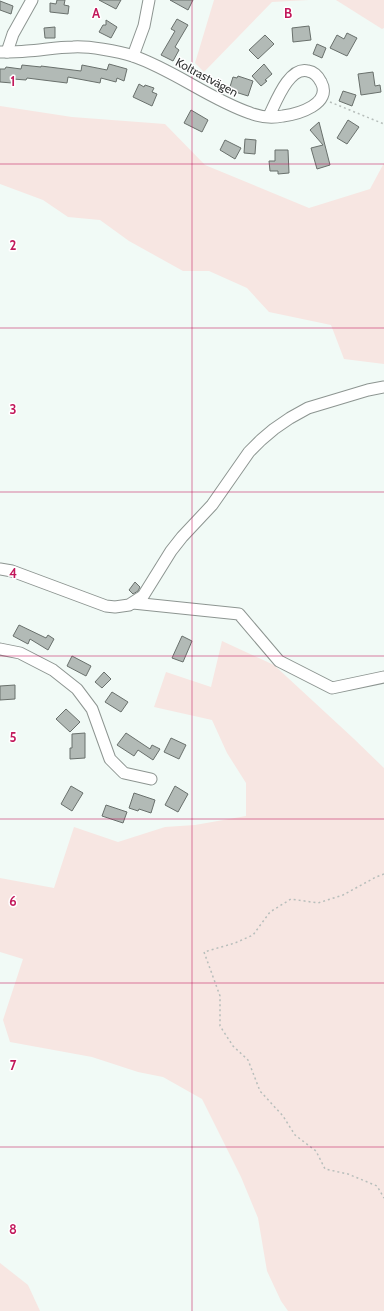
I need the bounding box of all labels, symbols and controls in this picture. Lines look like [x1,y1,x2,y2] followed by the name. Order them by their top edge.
[92,5,101,21] text: A
[284,5,292,21] text: B
[173,54,241,100] street label: Koltrastvägen
[11,73,15,89] text: 1
[10,237,17,253] text: 2
[9,401,17,417] text: 3
[9,565,17,581] text: 4
[10,729,17,745] text: 5
[9,893,17,909] text: 6
[10,1057,17,1073] text: 7
[9,1221,17,1237] text: 8

